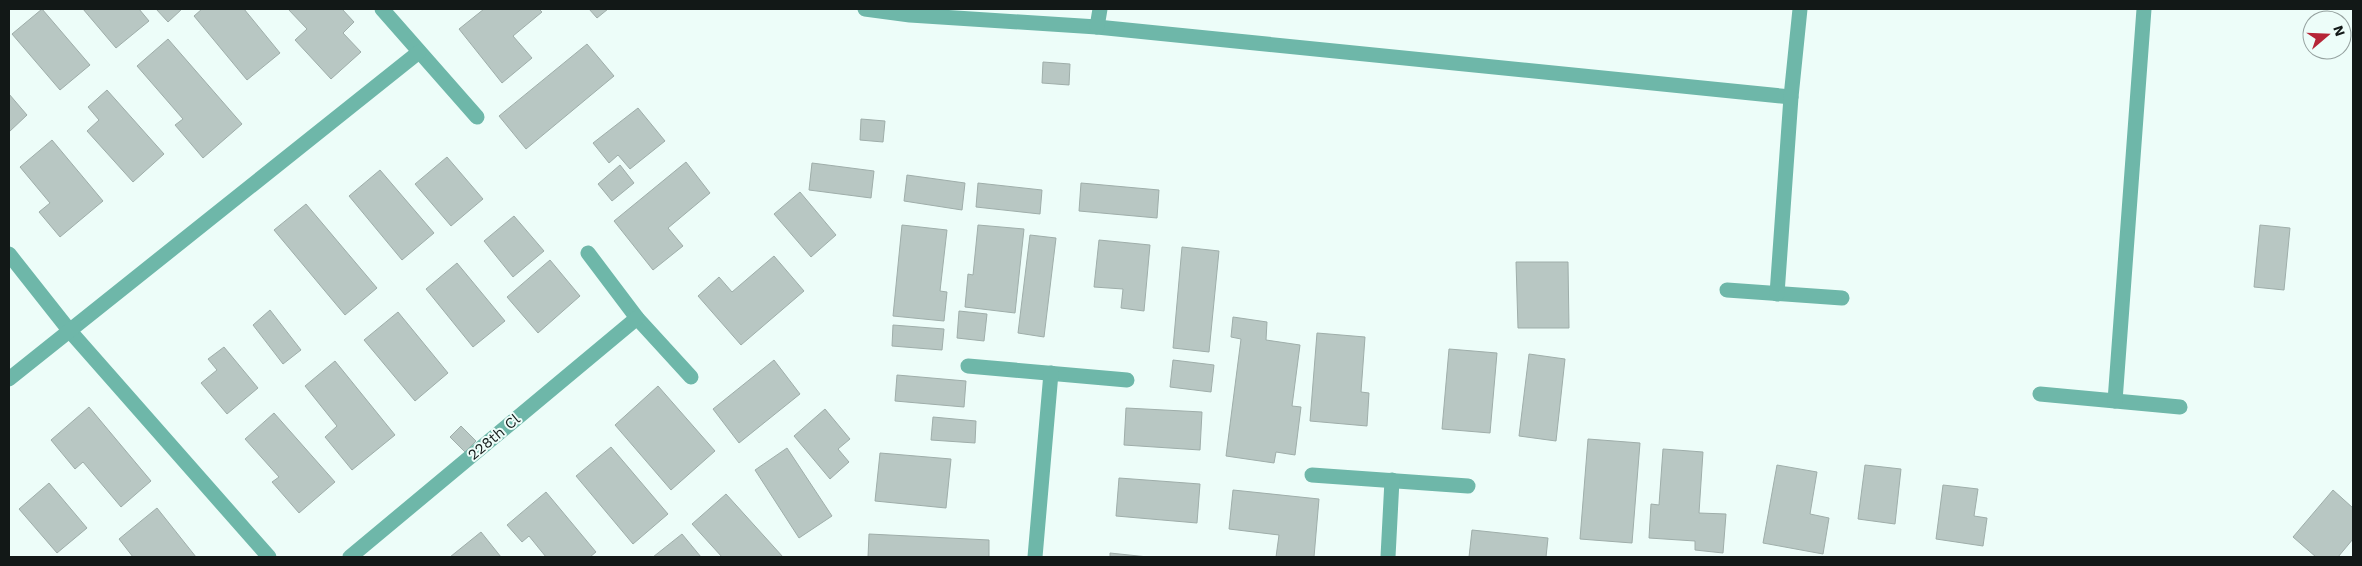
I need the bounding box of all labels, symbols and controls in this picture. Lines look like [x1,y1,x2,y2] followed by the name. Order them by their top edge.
[2302,10,2352,60] north arrow
[2330,23,2349,38] text: N
[464,410,524,464] street label: 228th Cl

